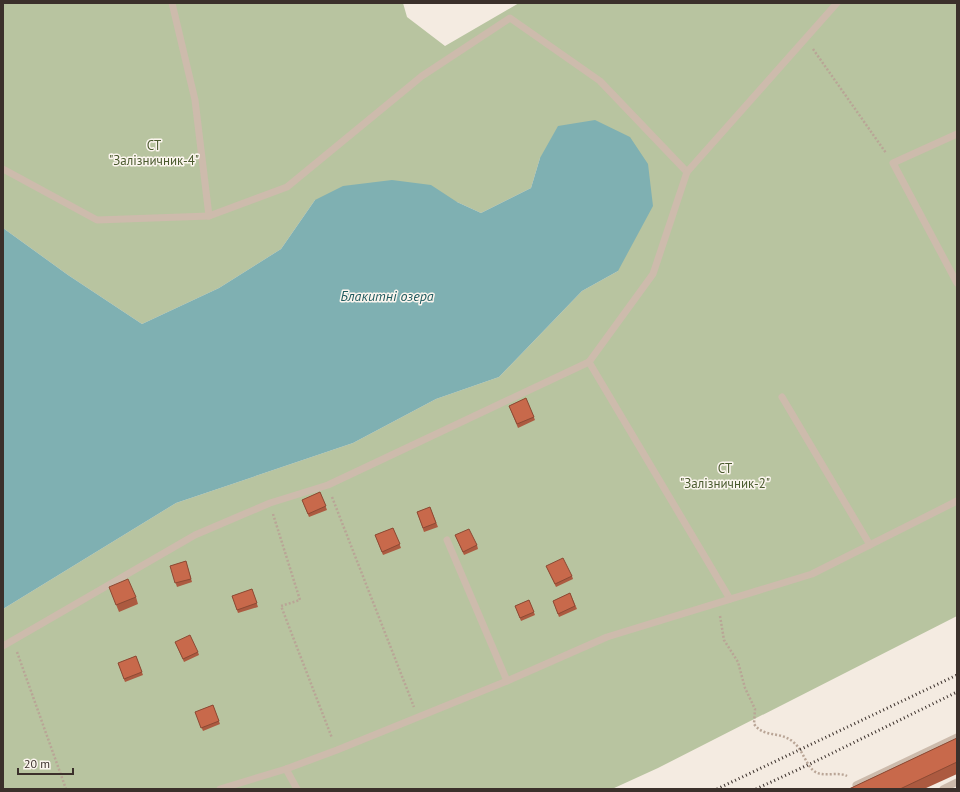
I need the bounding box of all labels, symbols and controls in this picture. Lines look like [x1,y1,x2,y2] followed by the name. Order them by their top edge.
[109,137,199,169] park label: СТ "Залізничник-4"
[340,287,434,305] water label: Блакитні озера
[680,460,770,492] park label: СТ "Залізничник-2"
[18,750,73,776] scale bar
[24,756,50,771] text: 20 m

